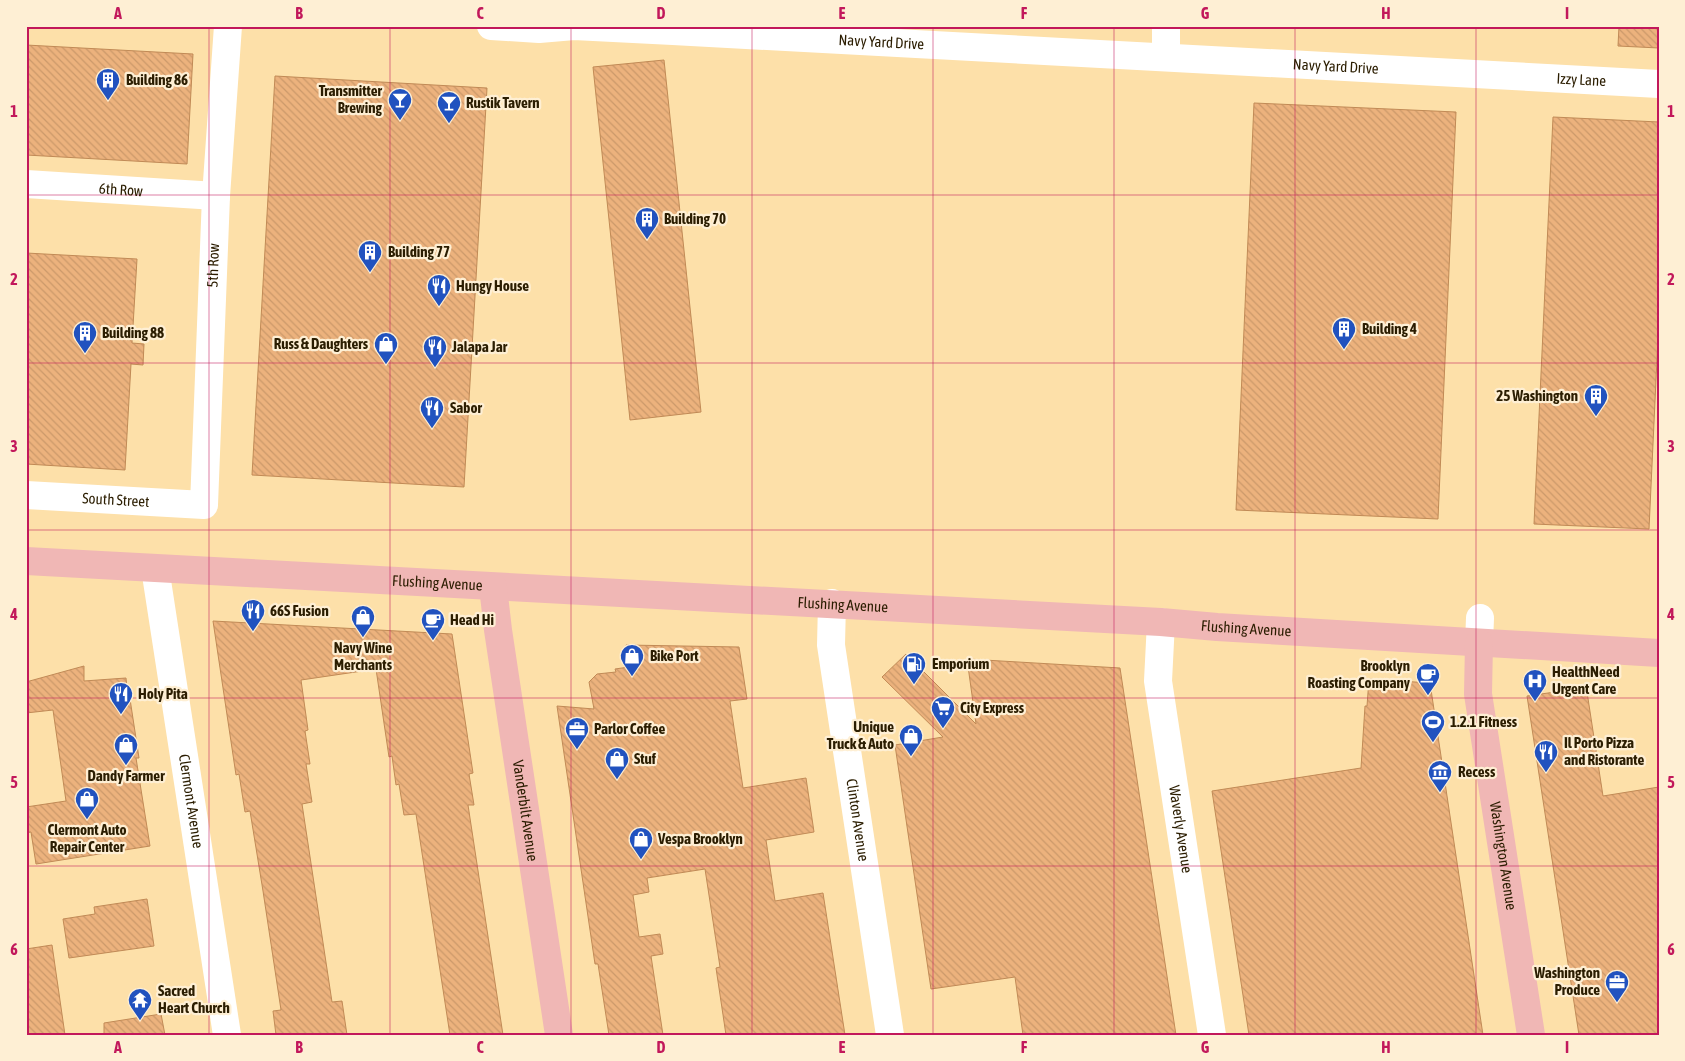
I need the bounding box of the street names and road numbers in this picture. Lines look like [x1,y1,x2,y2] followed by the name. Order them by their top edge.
[838,31,925,53] street label: Navy Yard Drive
[1292,55,1379,77] street label: Navy Yard Drive
[1556,70,1607,89] street label: Izzy Lane
[98,180,143,199] street label: 6th Row
[203,243,222,288] street label: 5th Row
[82,489,150,510] street label: South Street
[392,572,483,594] street label: Flushing Avenue
[797,593,889,615] street label: Flushing Avenue
[1200,617,1292,639] street label: Flushing Avenue
[176,753,207,850] street label: Clermont Avenue
[510,759,542,863] street label: Vanderbilt Avenue
[843,777,873,863] street label: Clinton Avenue
[1166,784,1196,874] street label: Waverly Avenue
[1487,801,1521,911] street label: Washington Avenue

